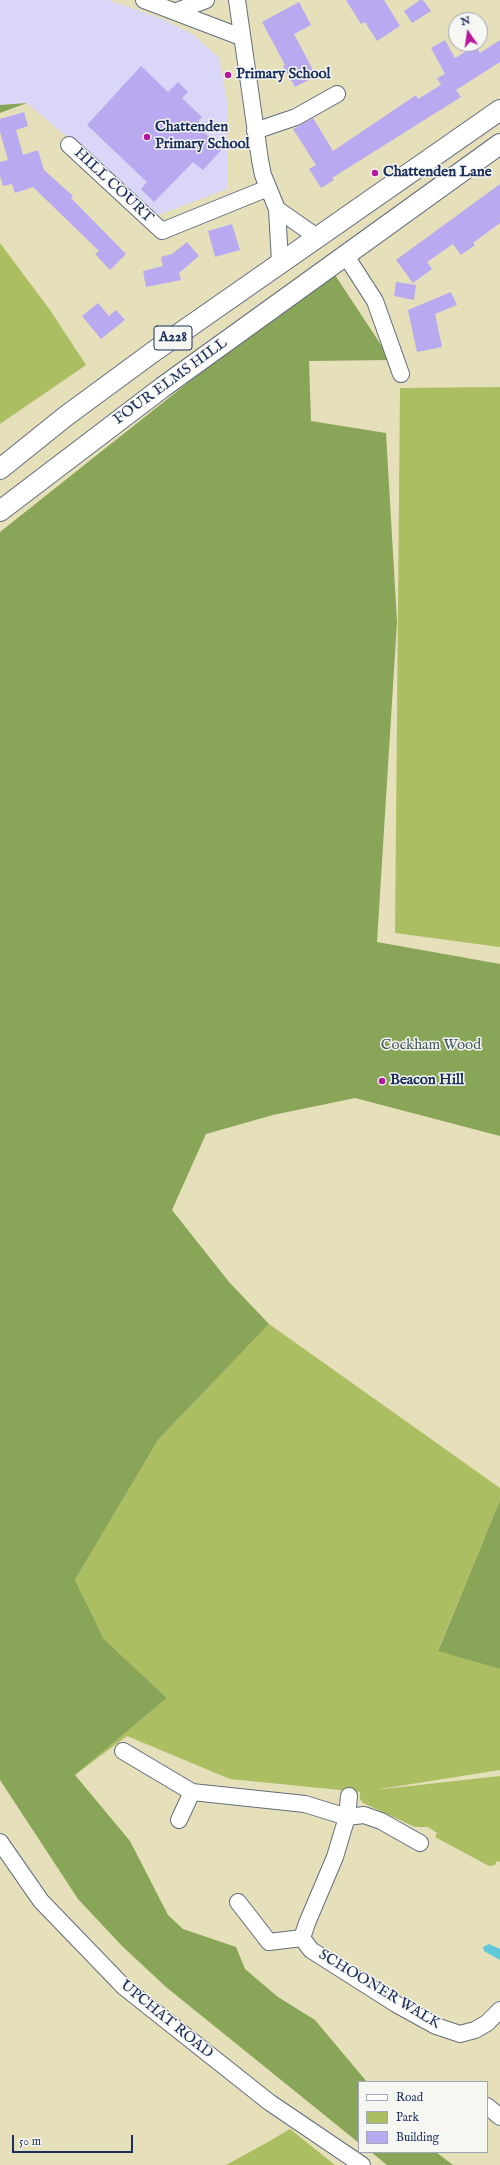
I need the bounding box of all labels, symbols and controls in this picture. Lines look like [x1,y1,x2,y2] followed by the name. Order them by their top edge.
[448,12,488,52] north arrow
[459,13,472,29] text: N
[236,66,331,84] place label: Primary School
[223,70,233,80] marker: Primary School
[155,119,250,154] place label: Chattenden Primary School
[142,132,152,142] marker: Chattenden Primary School
[70,145,156,227] street label: HILL COURT
[383,164,492,182] place label: Chattenden Lane
[370,168,380,178] marker: Chattenden Lane
[154,326,192,350] road number: A228
[111,335,231,429] street label: FOUR ELMS HILL
[381,1037,481,1055] park label: Cockham Wood
[390,1072,464,1090] place label: Beacon Hill
[377,1076,387,1086] marker: Beacon Hill
[315,1947,443,2033] street label: SCHOONER WALK
[116,1977,216,2063] street label: UPCHAT ROAD
[358,2081,488,2153] legend
[396,2090,423,2105] text: Road
[396,2110,419,2125] text: Park
[14,2127,135,2153] scale bar
[396,2130,439,2145] text: Building
[19,2134,41,2149] text: 50 m

